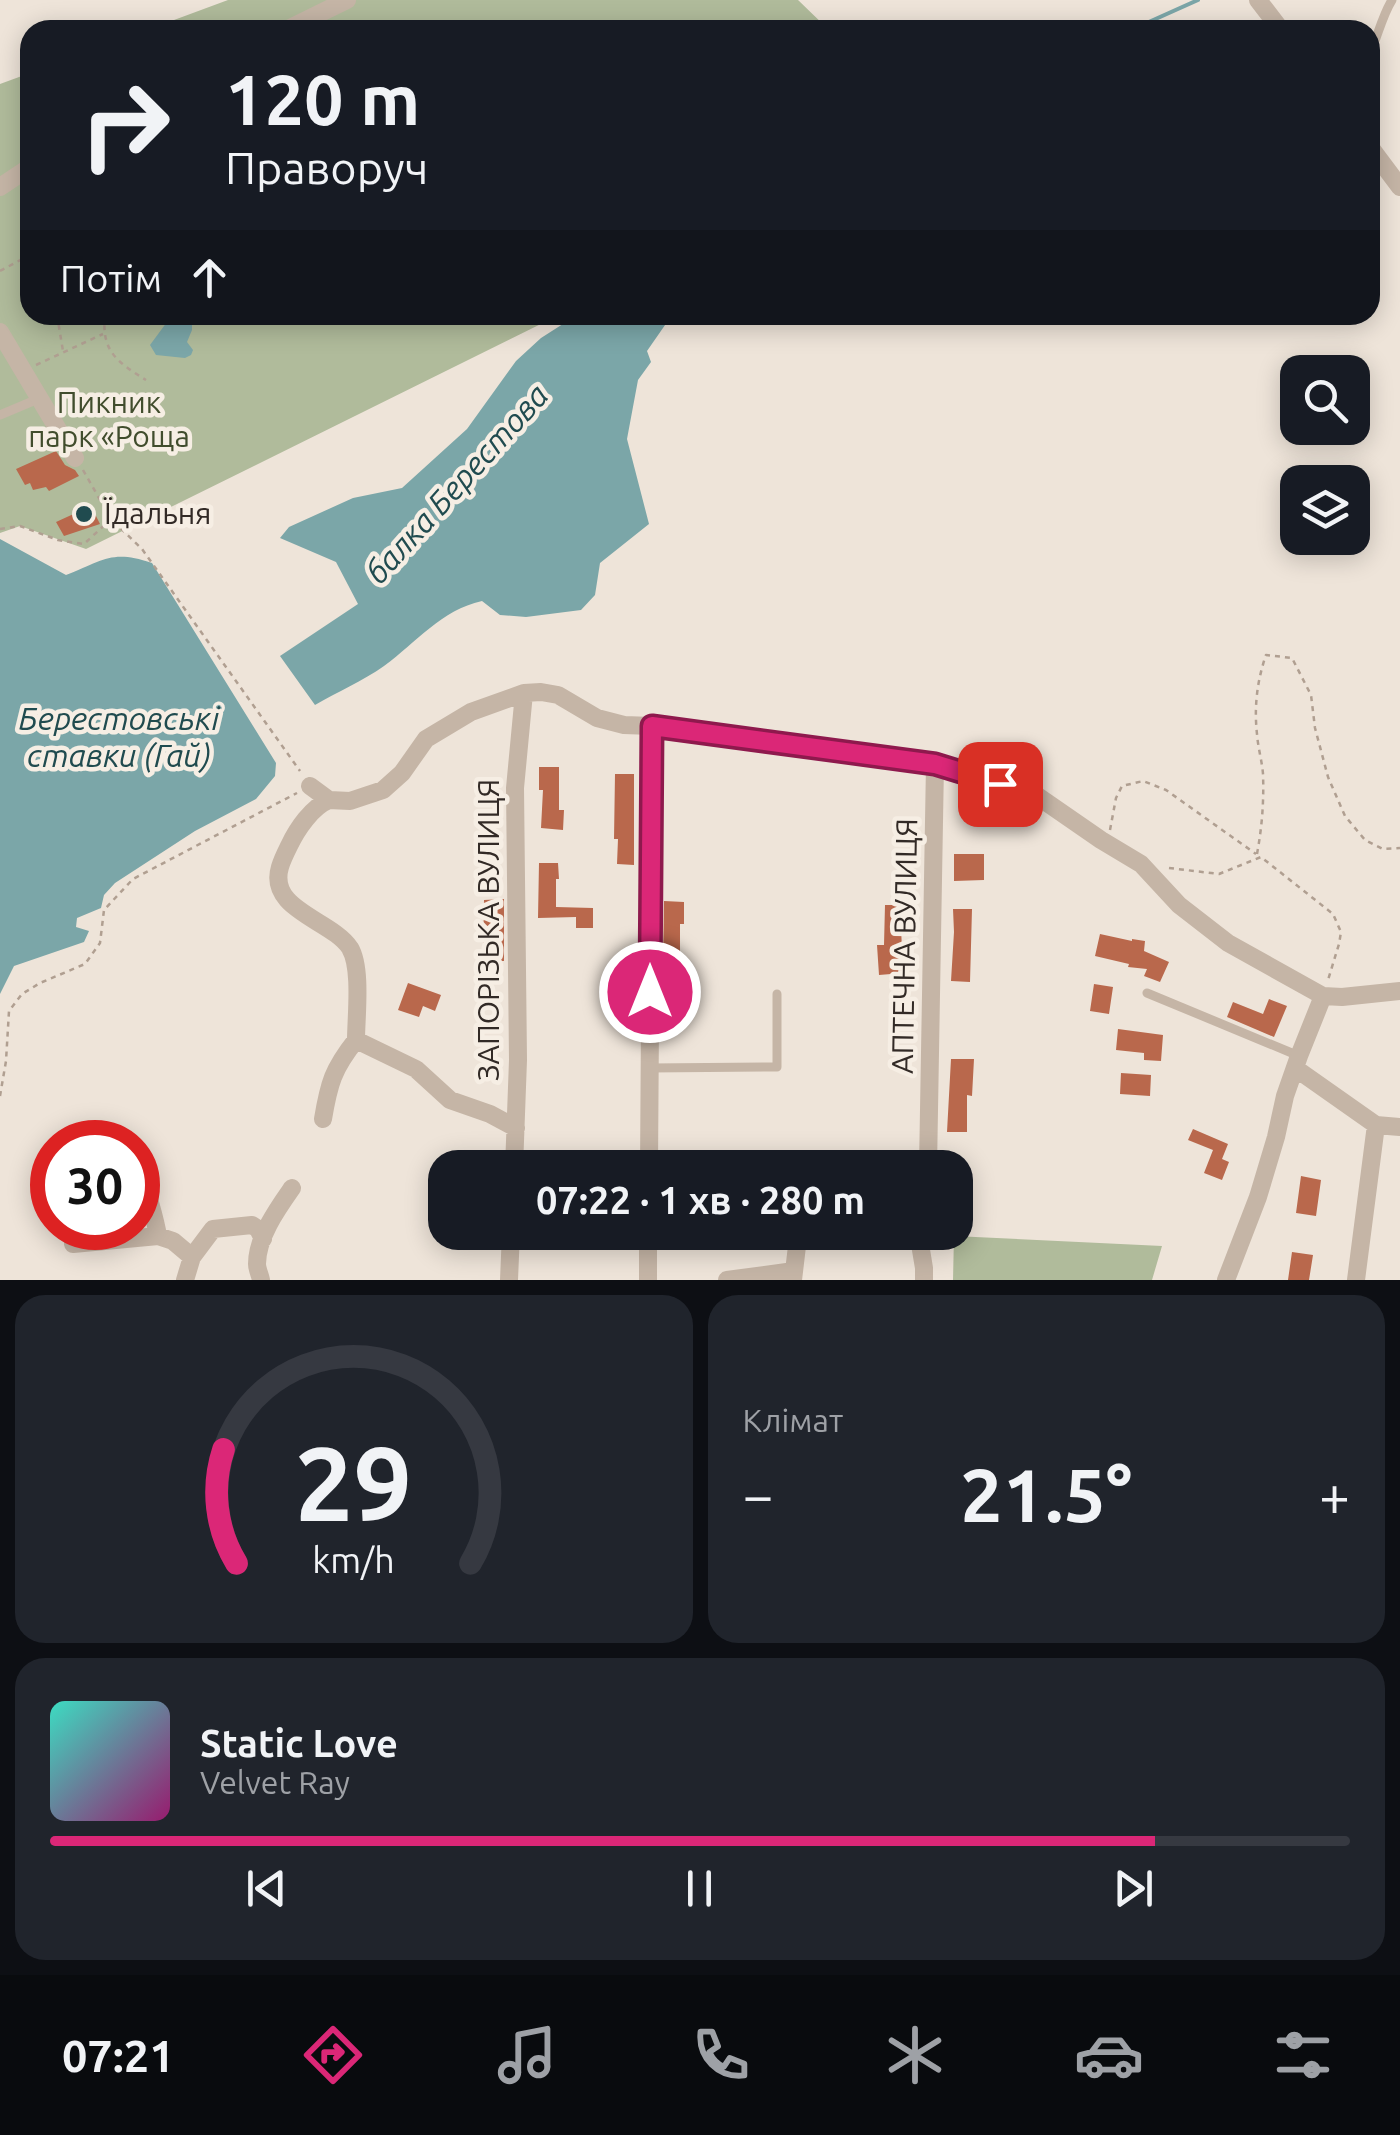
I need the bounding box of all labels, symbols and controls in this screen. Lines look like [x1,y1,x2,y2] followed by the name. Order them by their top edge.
[60,60,190,190] icon: right
[225,60,420,138] text: 120 m
[225,142,428,193] text: Праворуч
[182,250,237,305] icon: ahead
[60,257,162,299] text: Потім
[1280,355,1370,555] map controls
[1280,355,1370,445] button: search
[358,377,555,590] water label: балка Берестова
[28,385,190,453] park label: Пикник парк «Роща
[1280,465,1370,555] button: layers
[103,496,211,530] place label: Їдальня
[73,503,95,525] marker: Їдальня
[19,700,220,773] water label: Берестовські ставки (Гай)
[958,742,1043,827] pin
[973,757,1028,812] icon: arrive
[471,779,505,1081] street label: ЗАПОРІЗЬКА ВУЛИЦЯ
[885,818,923,1074] street label: АПТЕЧНА ВУЛИЦЯ
[598,940,702,1044] position arrow
[30,1120,160,1250] speed limit sign: 30
[536,1179,865,1221] text: 07:22 · 1 хв · 280 m
[743,1402,843,1438] text: Клімат
[295,1424,412,1541] text: 29
[960,1452,1132,1536] text: 21.5°
[743,1464,774,1525] text: −
[1319,1464,1350,1525] text: +
[312,1540,395,1580] text: km/h
[200,1722,398,1764] text: Static Love
[200,1764,350,1800] text: Velvet Ray
[239,1861,294,1916] icon: previous
[672,1861,727,1916] icon: pause
[1106,1861,1161,1916] icon: next
[298,2020,368,2090] icon: directions
[492,2020,562,2090] icon: music
[686,2020,756,2090] icon: phone
[880,2020,950,2090] icon: climate
[1074,2020,1144,2090] icon: car
[1268,2020,1338,2090] icon: filters
[62,2030,175,2081] text: 07:21

